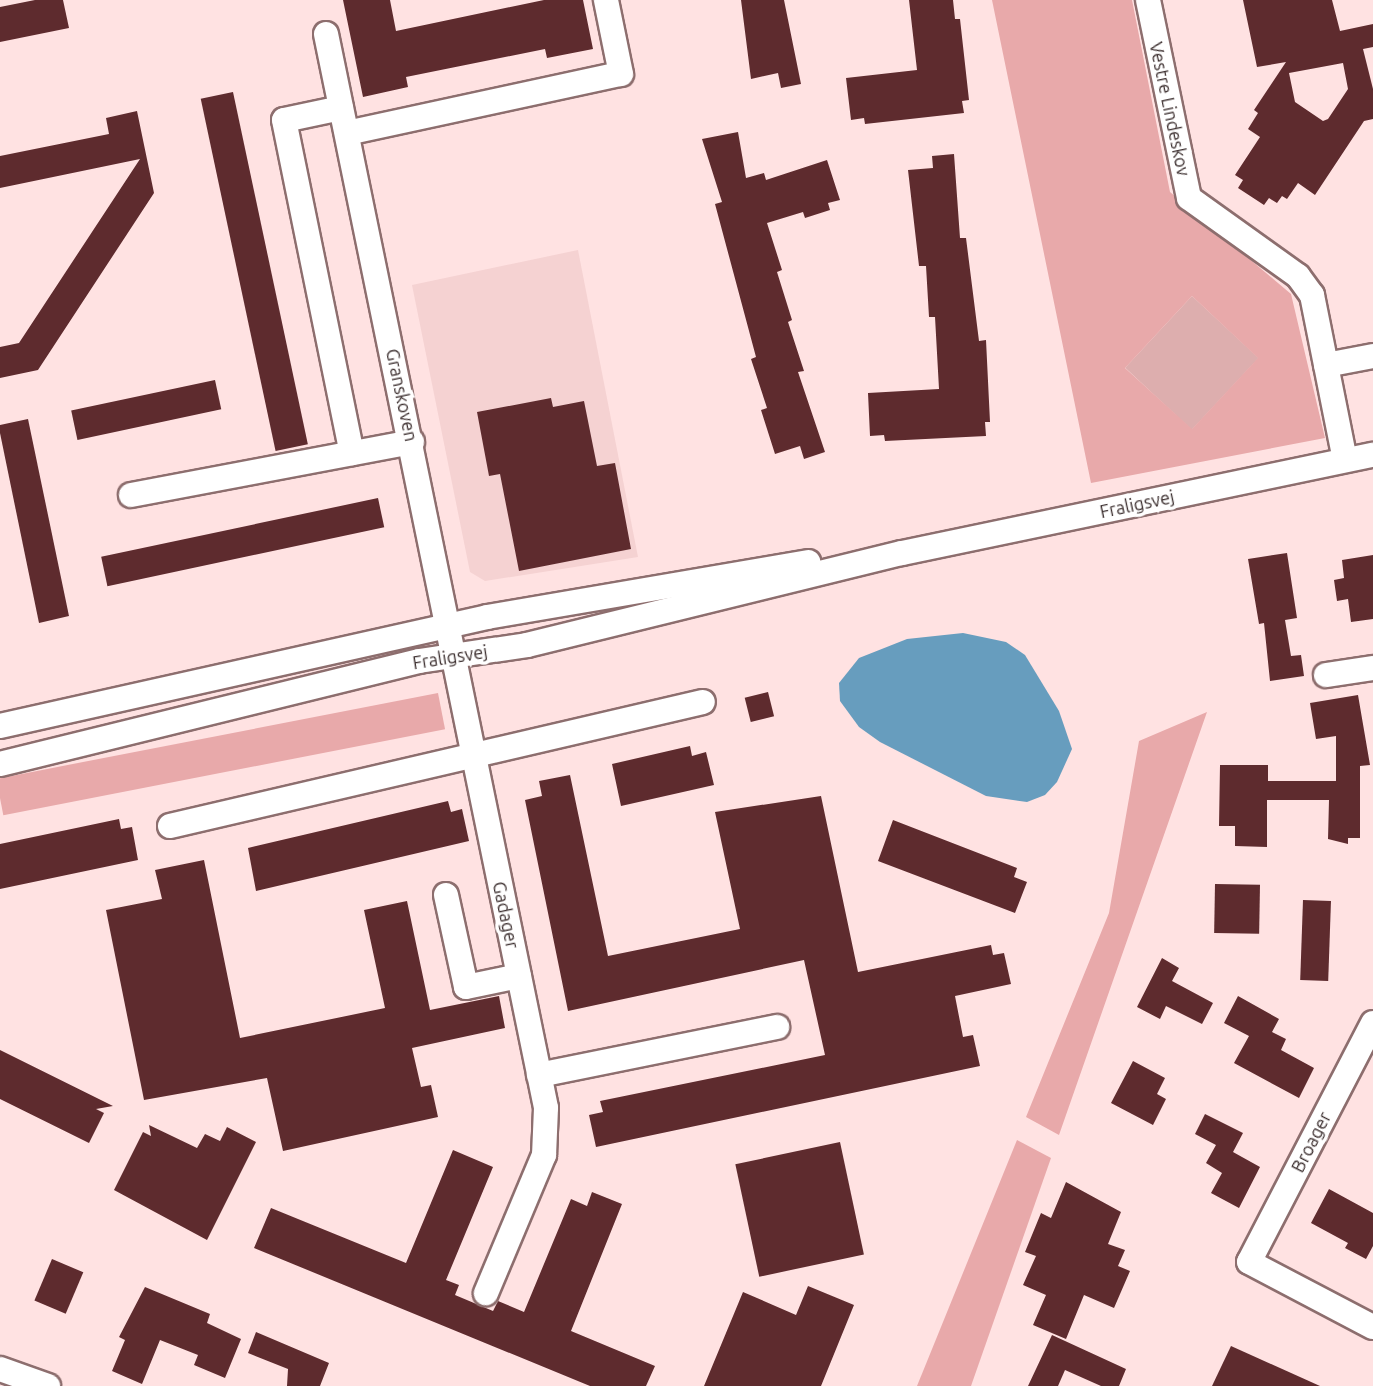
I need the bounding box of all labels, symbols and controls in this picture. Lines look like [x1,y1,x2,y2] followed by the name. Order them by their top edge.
[1145,40,1195,178] street label: Vestre Lindeskov
[382,347,422,443] street label: Granskoven
[1098,486,1176,522] street label: Fraligsvej
[411,640,489,674] street label: Fraligsvej
[488,879,524,951] street label: Gadager
[1287,1108,1335,1176] street label: Broager

